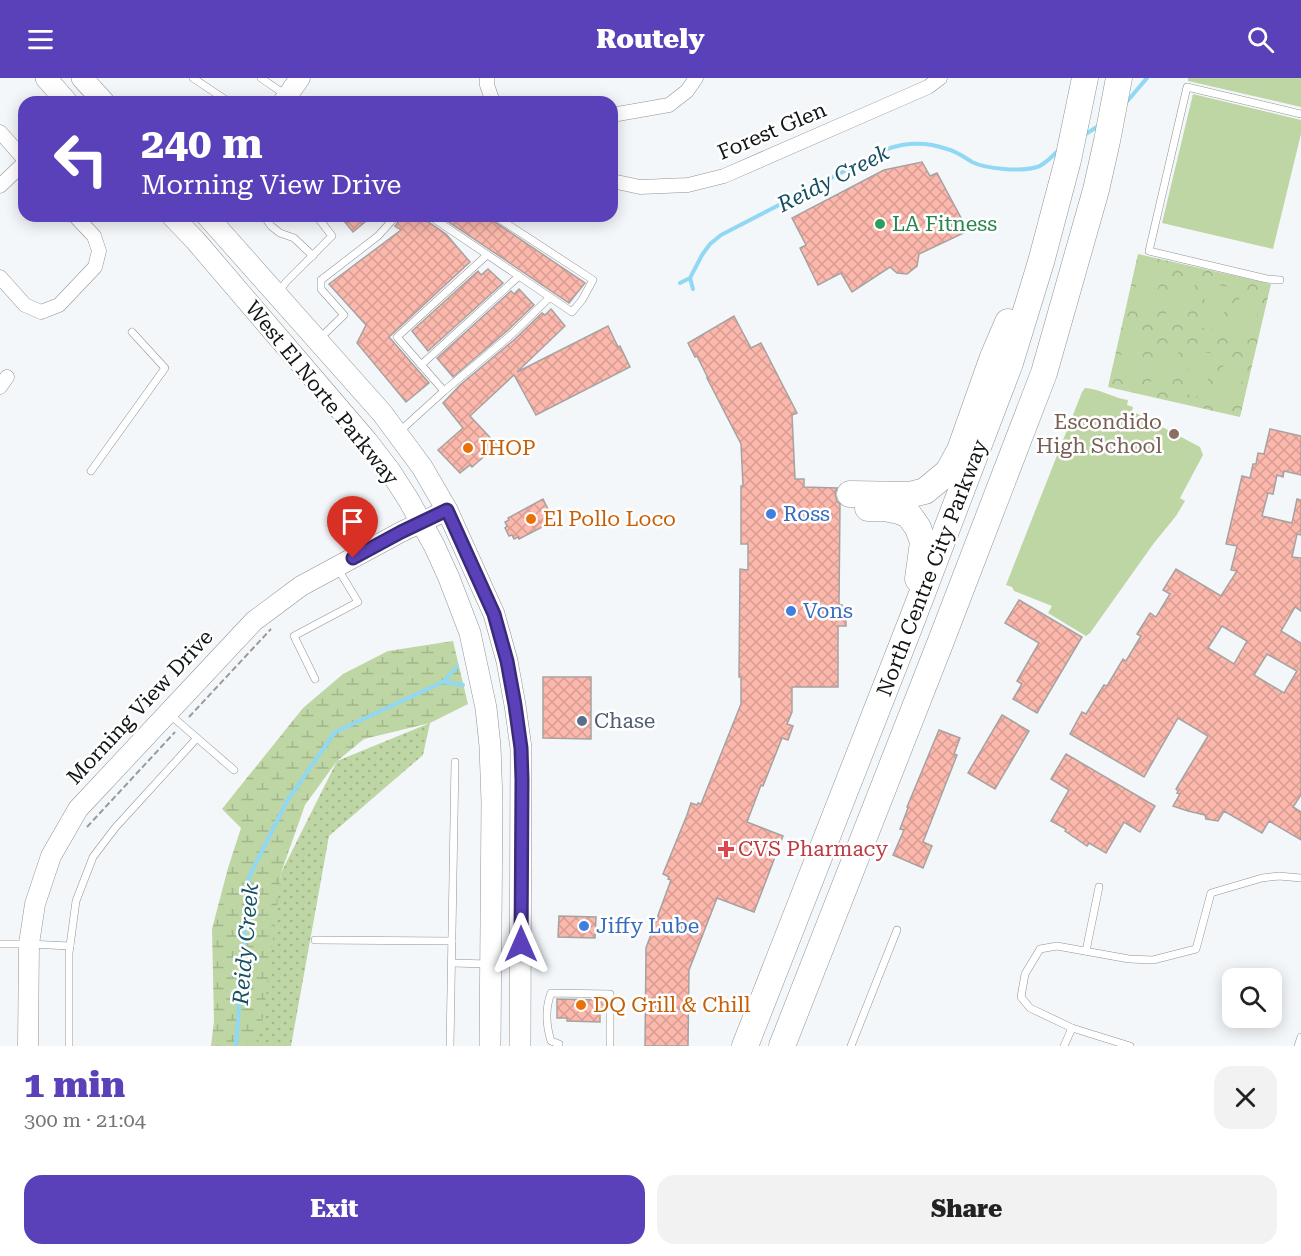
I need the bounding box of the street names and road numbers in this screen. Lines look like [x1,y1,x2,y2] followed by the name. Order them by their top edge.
[714,97,830,165] street label: Forest Glen
[240,296,404,490] street label: West El Norte Parkway
[872,436,992,700] street label: North Centre City Parkway
[62,625,218,789] street label: Morning View Drive

